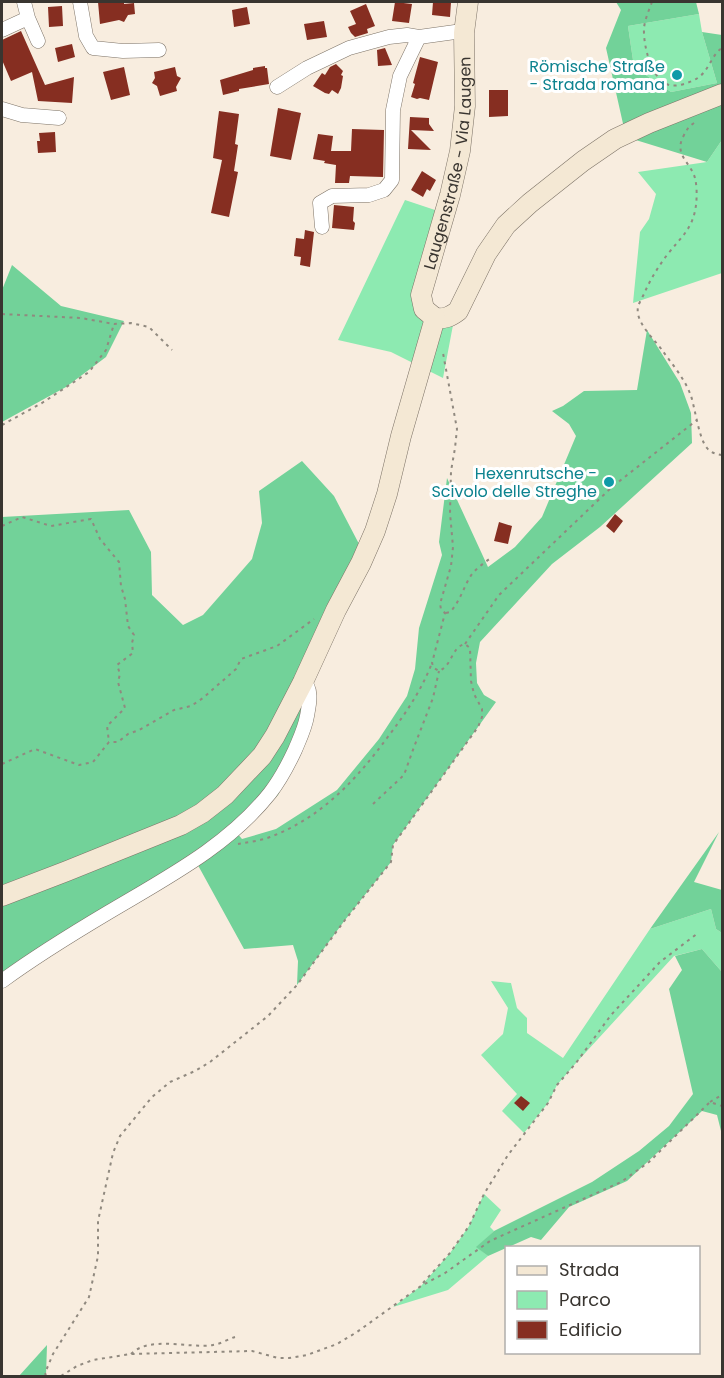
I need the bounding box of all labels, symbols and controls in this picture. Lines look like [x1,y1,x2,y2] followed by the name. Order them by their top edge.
[529,55,665,96] place label: Römische Straße - Strada romana
[418,56,477,272] street label: Laugenstraße - Via Laugen
[670,68,684,82] marker: Römische Straße - Strada romana
[431,462,597,503] place label: Hexenrutsche - Scivolo delle Streghe
[602,475,616,489] marker: Hexenrutsche - Scivolo delle Streghe
[505,1246,700,1354] legend
[559,1257,619,1282] text: Strada
[559,1287,611,1312] text: Parco
[559,1317,622,1342] text: Edificio

